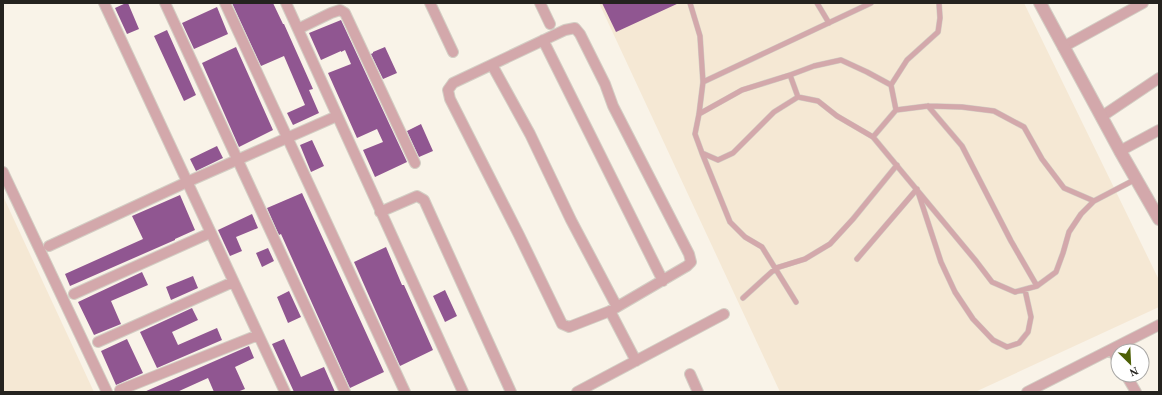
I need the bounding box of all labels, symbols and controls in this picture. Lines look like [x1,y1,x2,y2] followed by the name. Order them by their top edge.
[1110,343,1150,383] north arrow
[1128,365,1140,379] text: N

